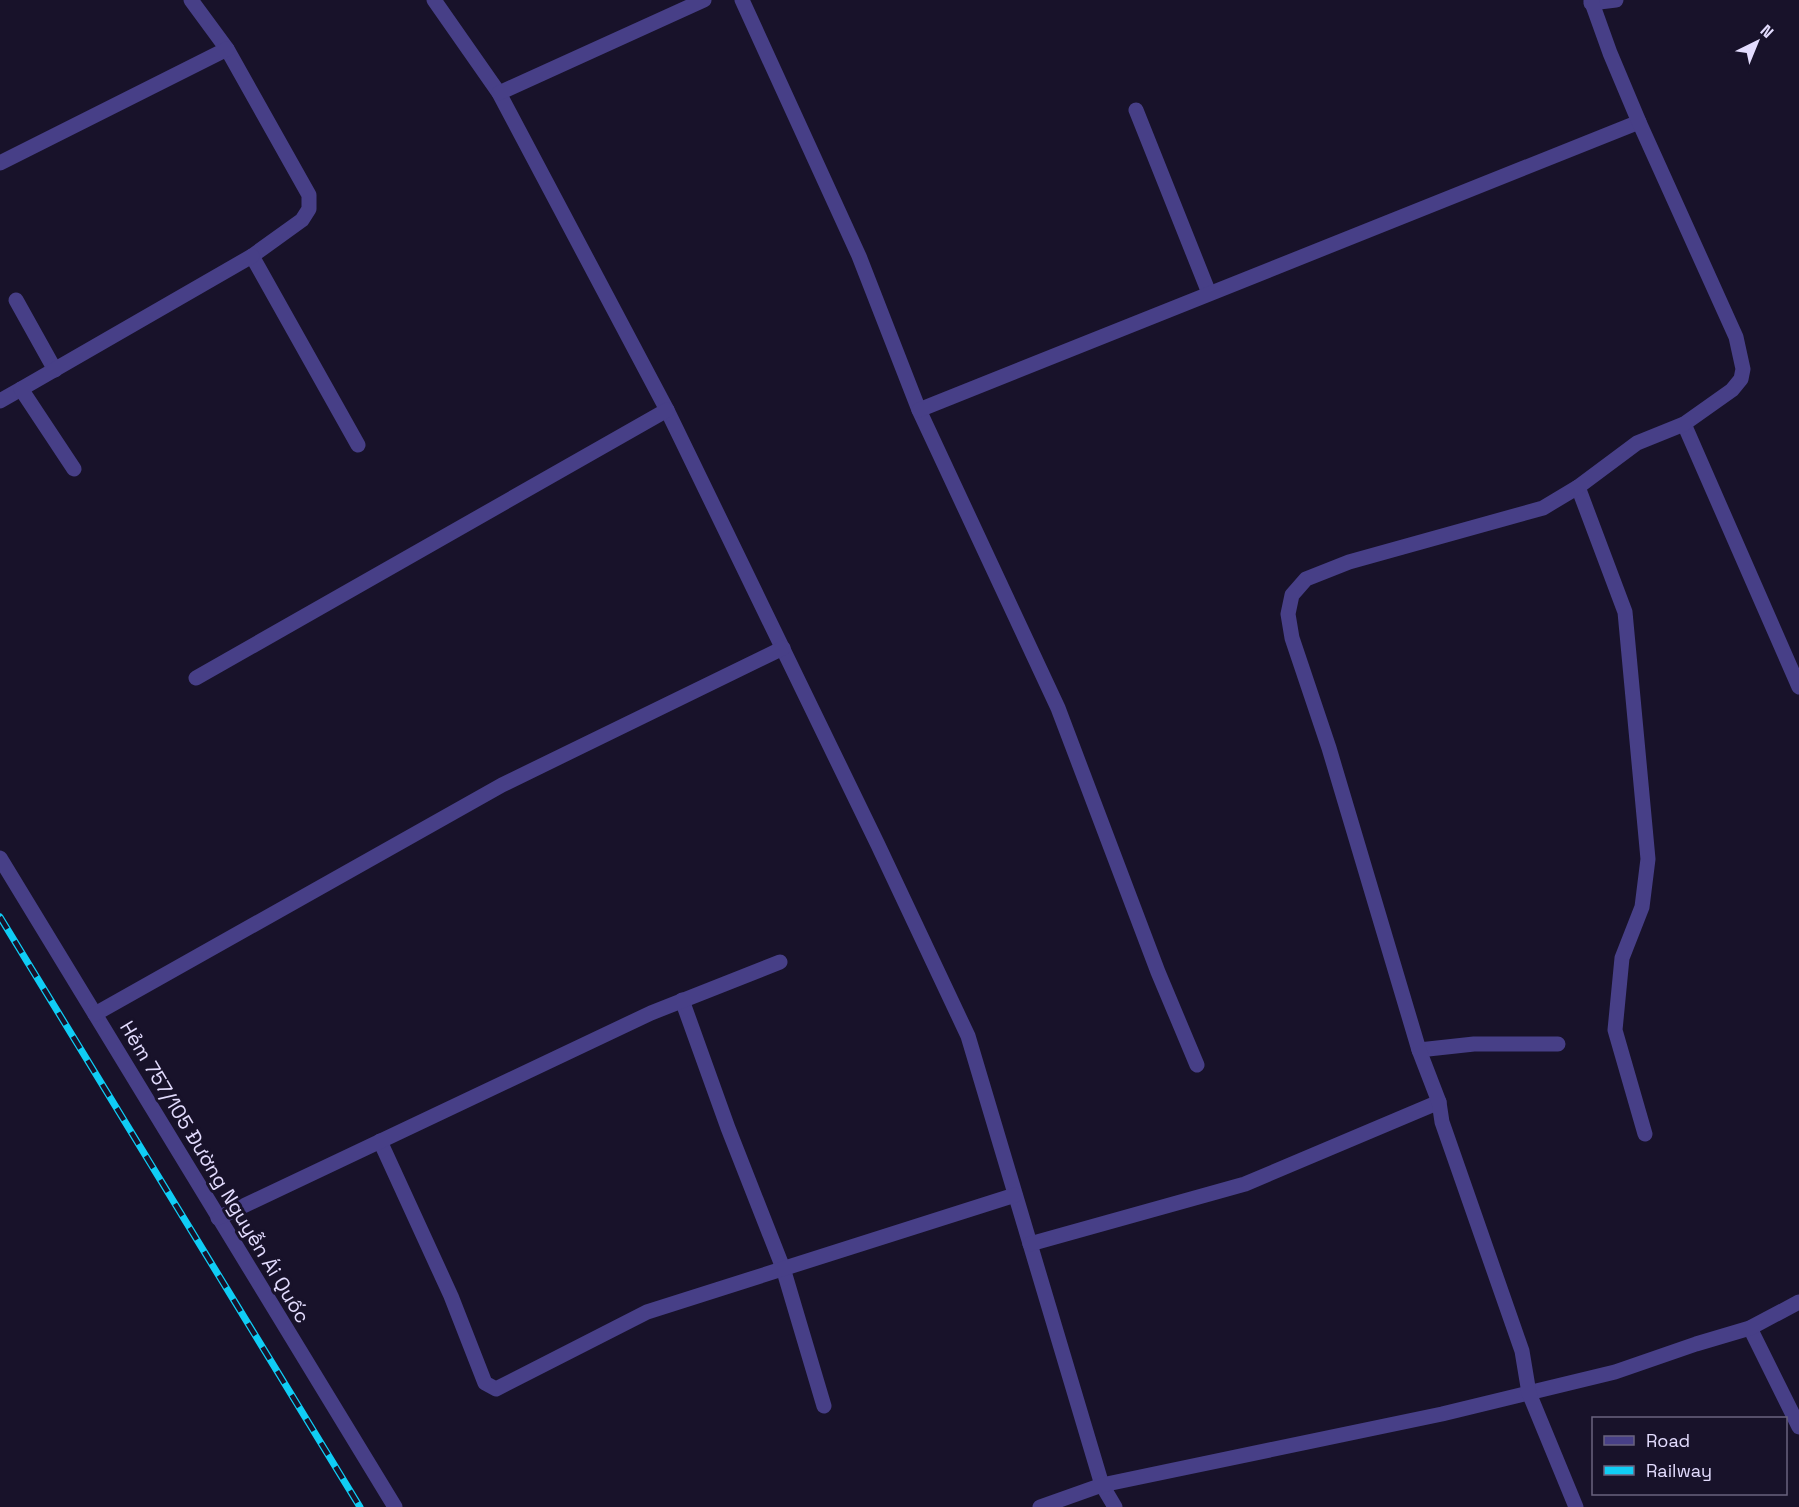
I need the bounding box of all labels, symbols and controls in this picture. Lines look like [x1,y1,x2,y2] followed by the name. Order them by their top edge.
[1727,12,1787,72] north arrow
[1756,20,1778,43] text: N
[114,1016,316,1328] street label: Hẻm 757/105 Đường Nguyễn Ái Quốc
[1592,1417,1787,1495] legend
[1646,1429,1690,1452] text: Road
[1646,1459,1712,1482] text: Railway

